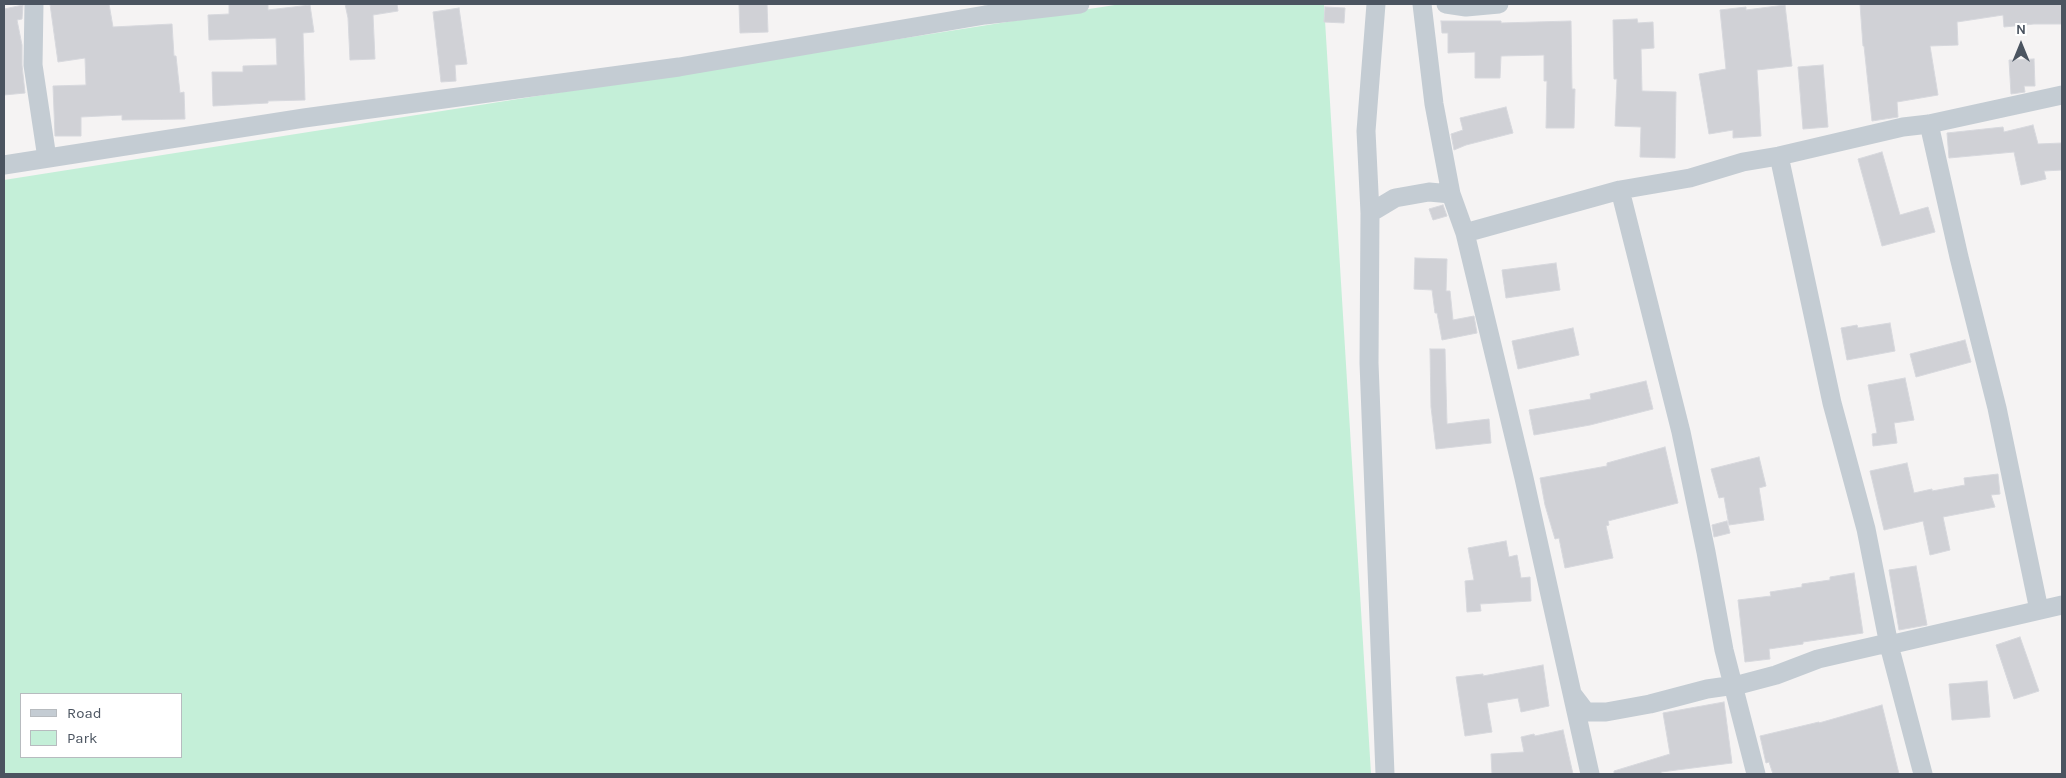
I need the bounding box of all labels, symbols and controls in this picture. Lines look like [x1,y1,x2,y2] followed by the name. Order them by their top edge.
[1996,20,2046,70] north arrow
[2016,21,2026,38] text: N
[20,693,182,758] legend
[67,704,102,722] text: Road
[67,729,97,747] text: Park

